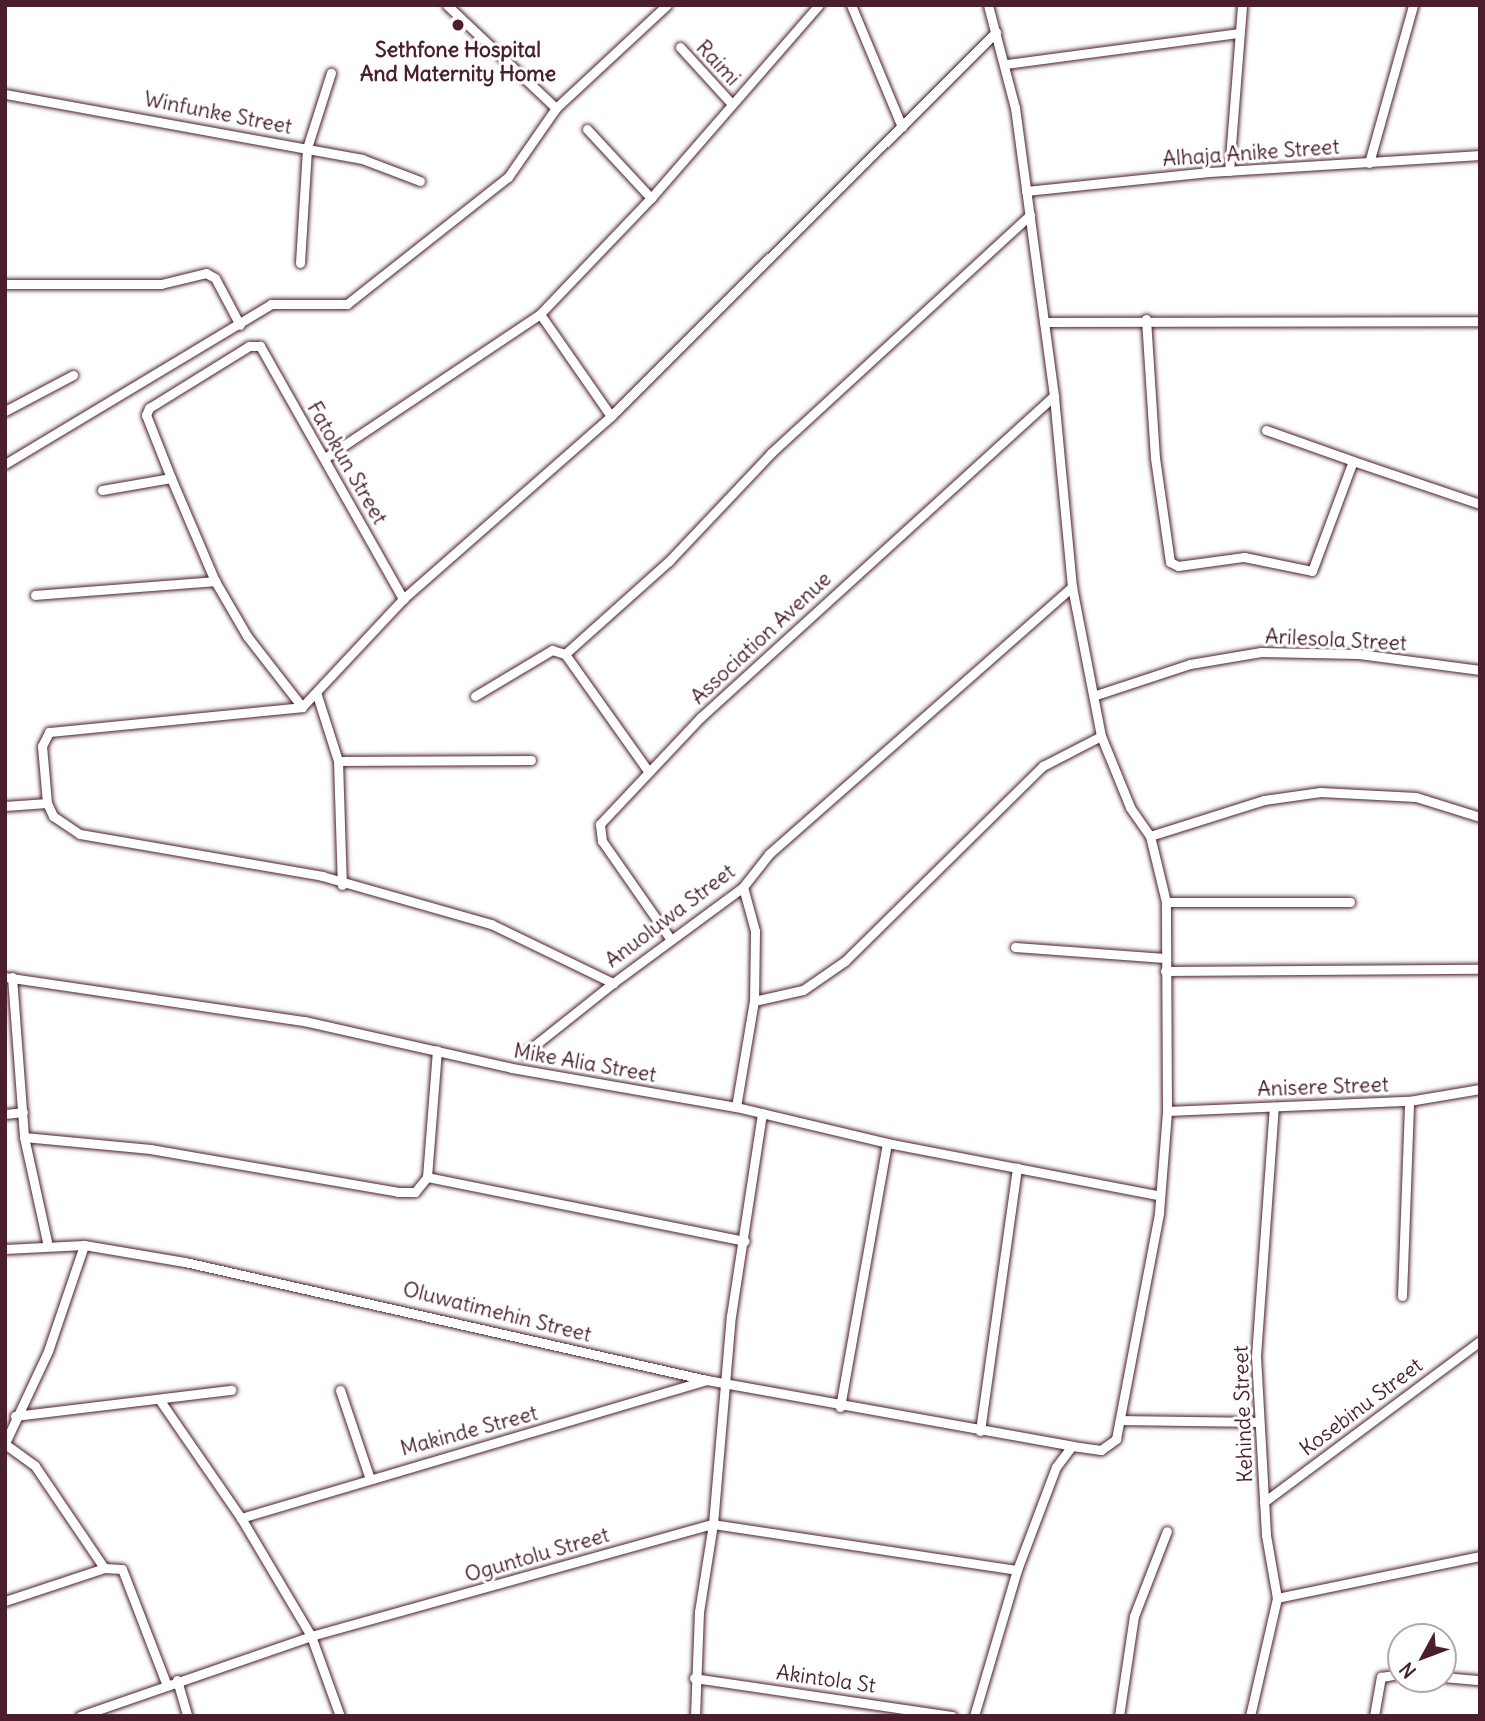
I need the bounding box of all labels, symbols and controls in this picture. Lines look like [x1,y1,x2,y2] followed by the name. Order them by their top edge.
[448,15,468,35] marker: Sethfone Hospital And Maternity Home
[691,35,745,91] street label: Raimi
[360,37,556,87] place label: Sethfone Hospital And Maternity Home
[142,86,294,140] street label: Winfunke Street
[1162,134,1340,172] street label: Alhaja Anike Street
[302,397,392,529] street label: Fatokun Street
[686,566,836,710] street label: Association Avenue
[1264,624,1408,656] street label: Arilesola Street
[600,859,740,973] street label: Anuoluwa Street
[512,1038,658,1088] street label: Mike Alia Street
[1257,1072,1389,1102] street label: Anisere Street
[400,1276,594,1348] street label: Oluwatimehin Street
[1228,1345,1258,1483] street label: Kehinde Street
[1295,1353,1427,1461] street label: Kosebinu Street
[398,1401,540,1461] street label: Makinde Street
[462,1522,612,1588] street label: Oguntolu Street
[1387,1623,1457,1693] north arrow
[1394,1658,1421,1683] text: N
[775,1660,877,1698] street label: Akintola St

